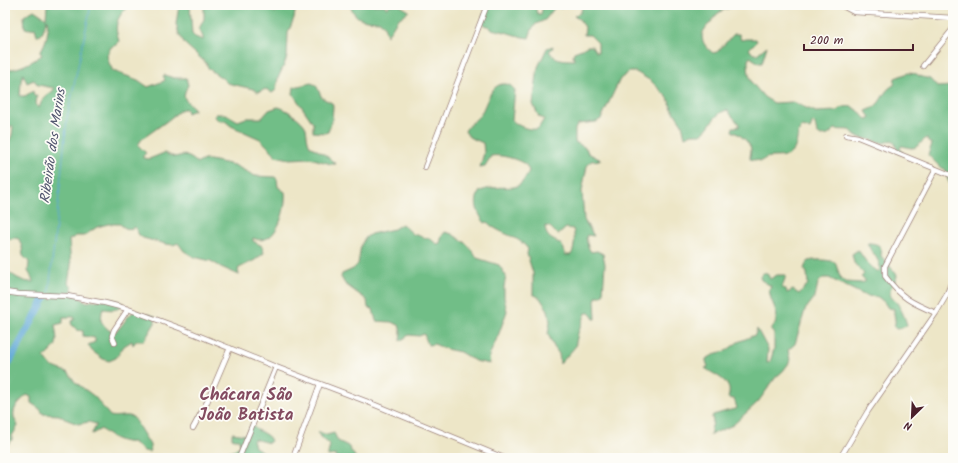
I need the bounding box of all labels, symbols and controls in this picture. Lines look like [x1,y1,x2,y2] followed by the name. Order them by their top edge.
[804,26,913,52] scale bar
[810,31,844,50] text: 200 m
[34,85,72,205] water label: Ribeirão dos Marins
[199,382,294,429] district label: Chácara São João Batista
[892,397,932,437] north arrow
[901,416,915,435] text: N

